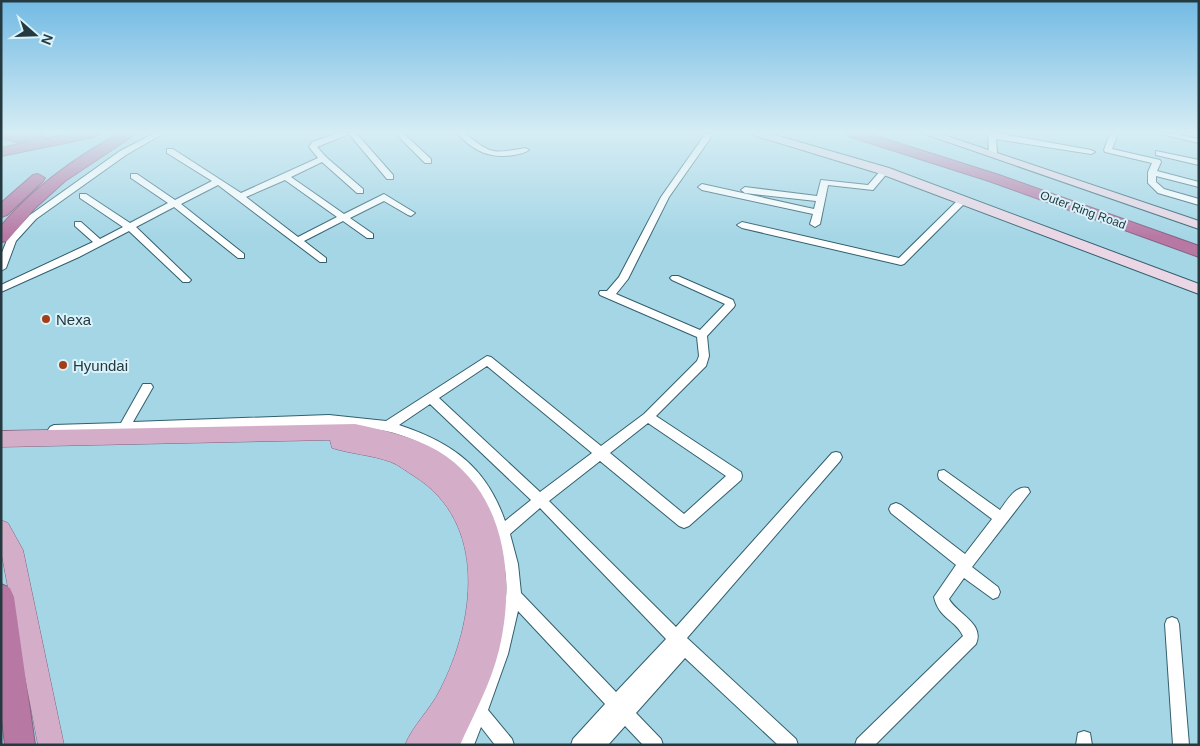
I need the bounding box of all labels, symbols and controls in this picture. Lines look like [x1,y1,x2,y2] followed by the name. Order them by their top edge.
[10,10,60,60] north arrow
[38,32,56,47] text: N
[1038,188,1128,232] street label: Outer Ring Road
[56,311,92,328] place label: Nexa
[40,313,52,325] marker: Nexa
[73,357,128,374] place label: Hyundai
[57,359,69,371] marker: Hyundai

